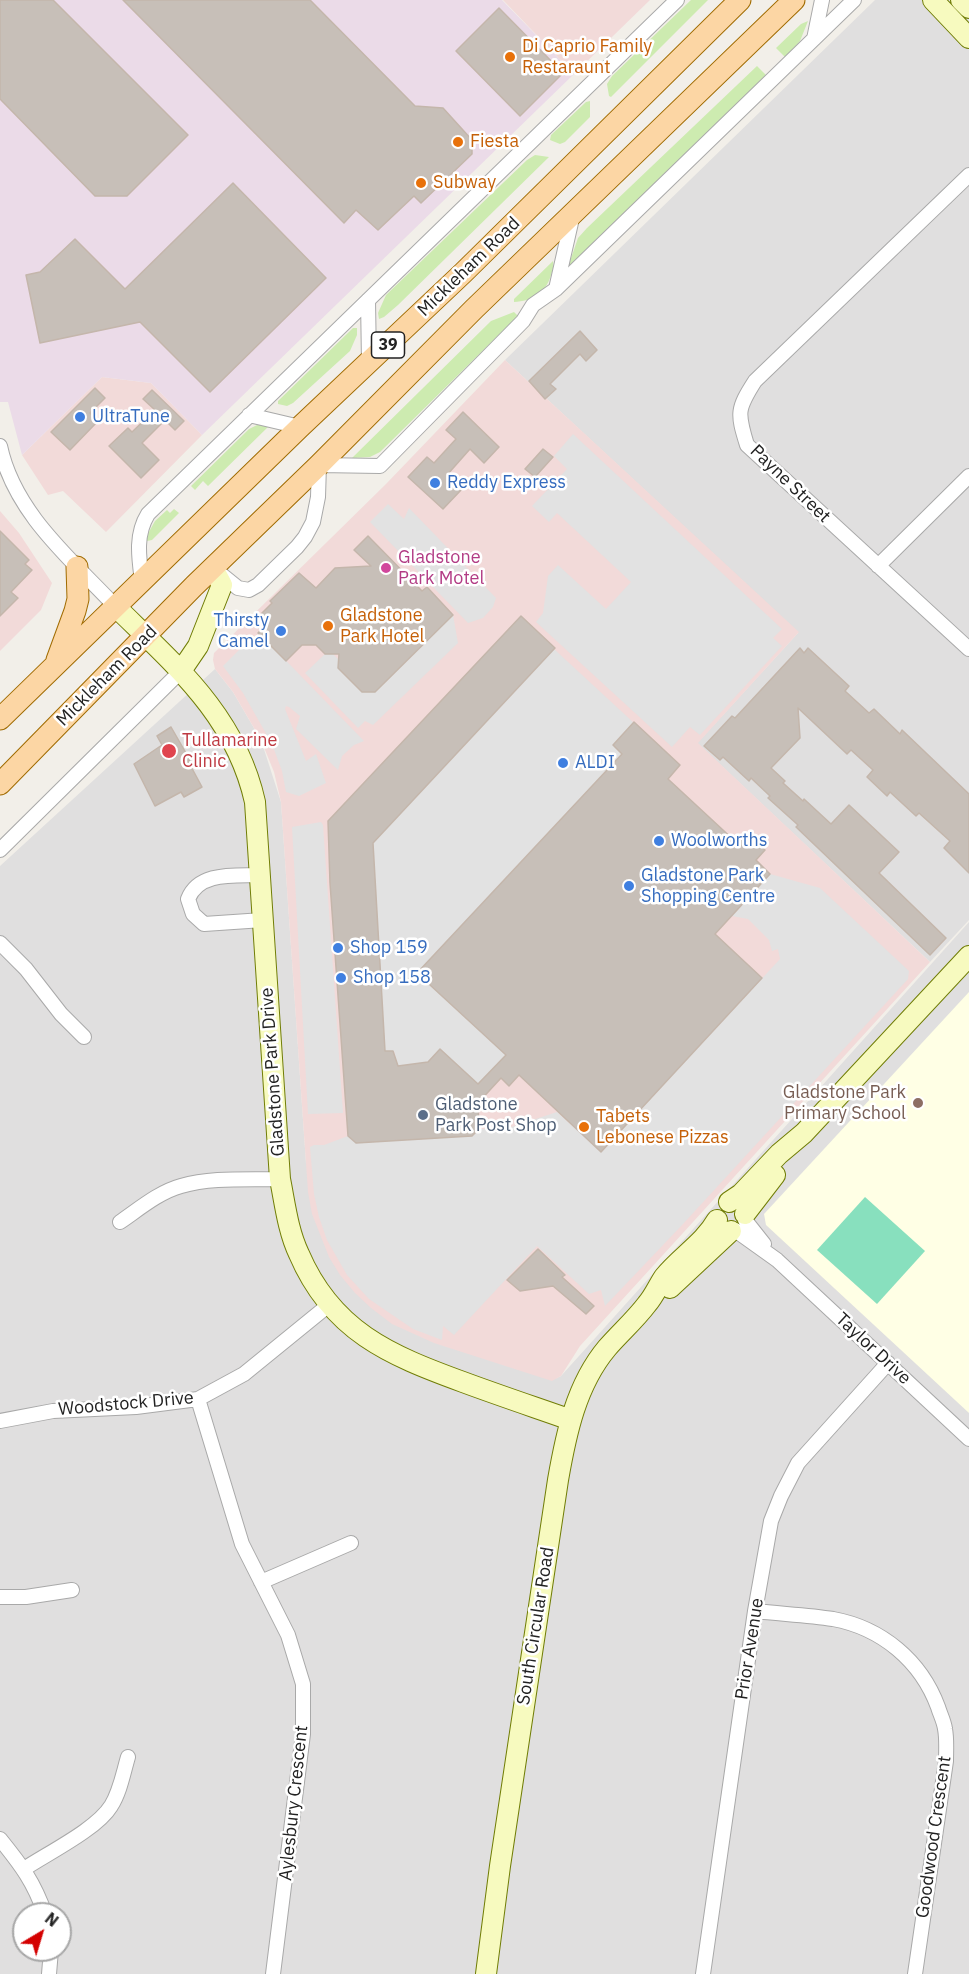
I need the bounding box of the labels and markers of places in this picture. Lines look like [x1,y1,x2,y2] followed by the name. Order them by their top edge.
[522,36,652,78] place label: Di Caprio Family Restaraunt
[503,50,517,64] marker: Di Caprio Family Restaraunt
[470,131,519,153] place label: Fiesta
[451,135,465,149] marker: Fiesta
[433,172,496,194] place label: Subway
[414,176,428,190] marker: Subway
[92,406,170,428] place label: UltraTune
[73,410,87,424] marker: UltraTune
[447,472,566,494] place label: Reddy Express
[428,476,442,490] marker: Reddy Express
[398,547,484,590] place label: Gladstone Park Motel
[379,561,393,575] marker: Gladstone Park Motel
[340,605,425,648] place label: Gladstone Park Hotel
[213,610,269,652] place label: Thirsty Camel
[321,619,335,633] marker: Gladstone Park Hotel
[274,624,288,638] marker: Thirsty Camel
[182,730,277,772] place label: Tullamarine Clinic
[160,742,178,760] marker: Tullamarine Clinic
[575,752,615,774] place label: ALDI
[556,756,570,770] marker: ALDI
[671,830,768,852] place label: Woolworths
[652,834,666,848] marker: Woolworths
[641,865,775,908] place label: Gladstone Park Shopping Centre
[622,879,636,893] marker: Gladstone Park Shopping Centre
[350,937,428,959] place label: Shop 159
[331,941,345,955] marker: Shop 159
[353,967,431,989] place label: Shop 158
[334,971,348,985] marker: Shop 158
[783,1082,906,1124] place label: Gladstone Park Primary School
[435,1094,557,1136] place label: Gladstone Park Post Shop
[911,1096,925,1110] marker: Gladstone Park Primary School
[596,1106,729,1148] place label: Tabets Lebonese Pizzas
[416,1108,430,1122] marker: Gladstone Park Post Shop
[577,1120,591,1134] marker: Tabets Lebonese Pizzas

